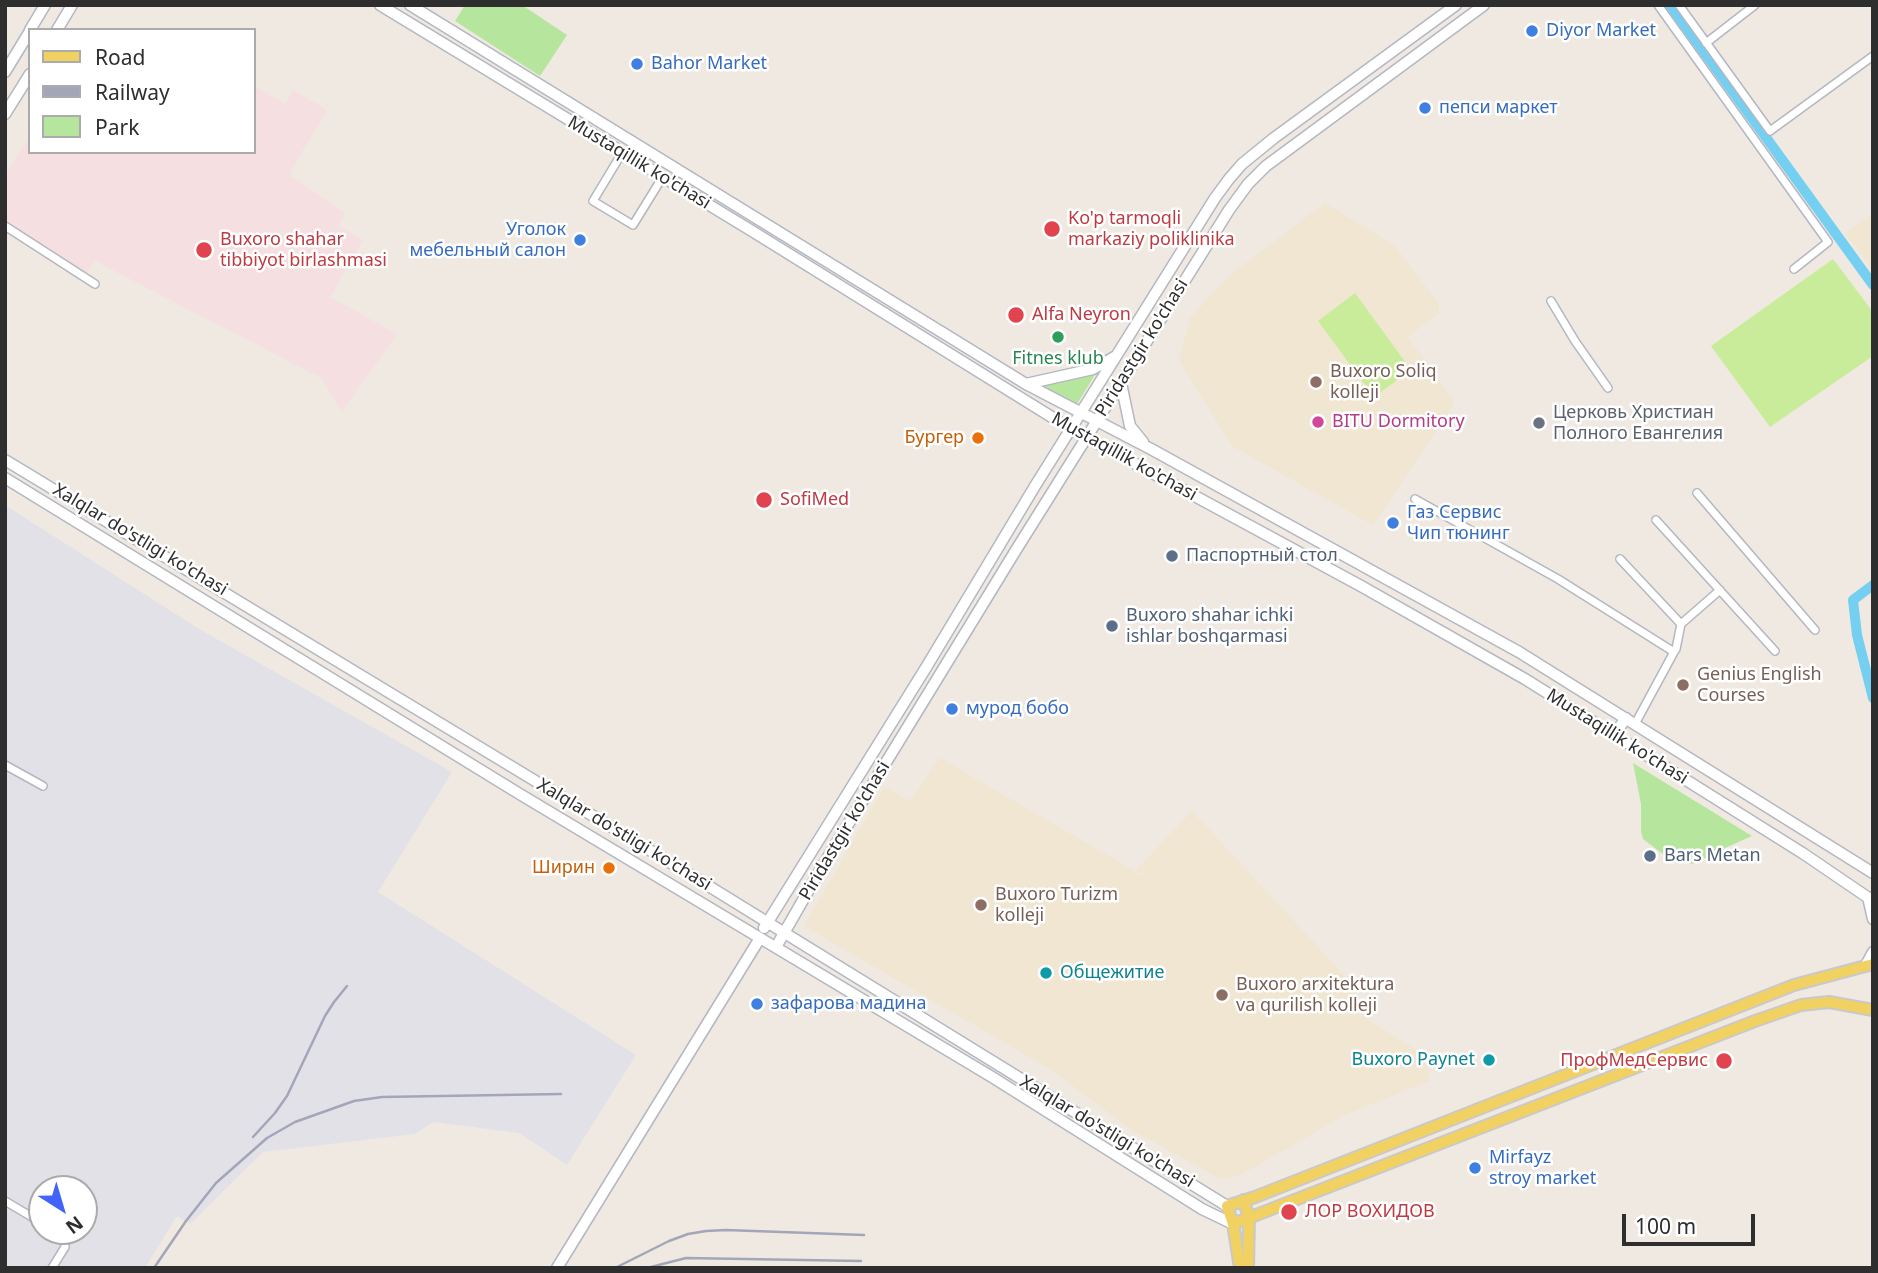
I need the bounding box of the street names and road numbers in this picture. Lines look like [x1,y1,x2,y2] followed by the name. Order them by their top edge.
[564,112,714,214] street label: Mustaqillik ko'chasi
[1091,275,1193,421] street label: Piridastgir ko'chasi
[1047,408,1201,506] street label: Mustaqillik ko'chasi
[49,479,231,601] street label: Xalqlar do'stligi ko'chasi
[1542,685,1692,789] street label: Mustaqillik ko'chasi
[795,758,895,904] street label: Piridastgir ko'chasi
[533,774,715,896] street label: Xalqlar do'stligi ko'chasi
[1016,1071,1198,1193] street label: Xalqlar do'stligi ko'chasi

